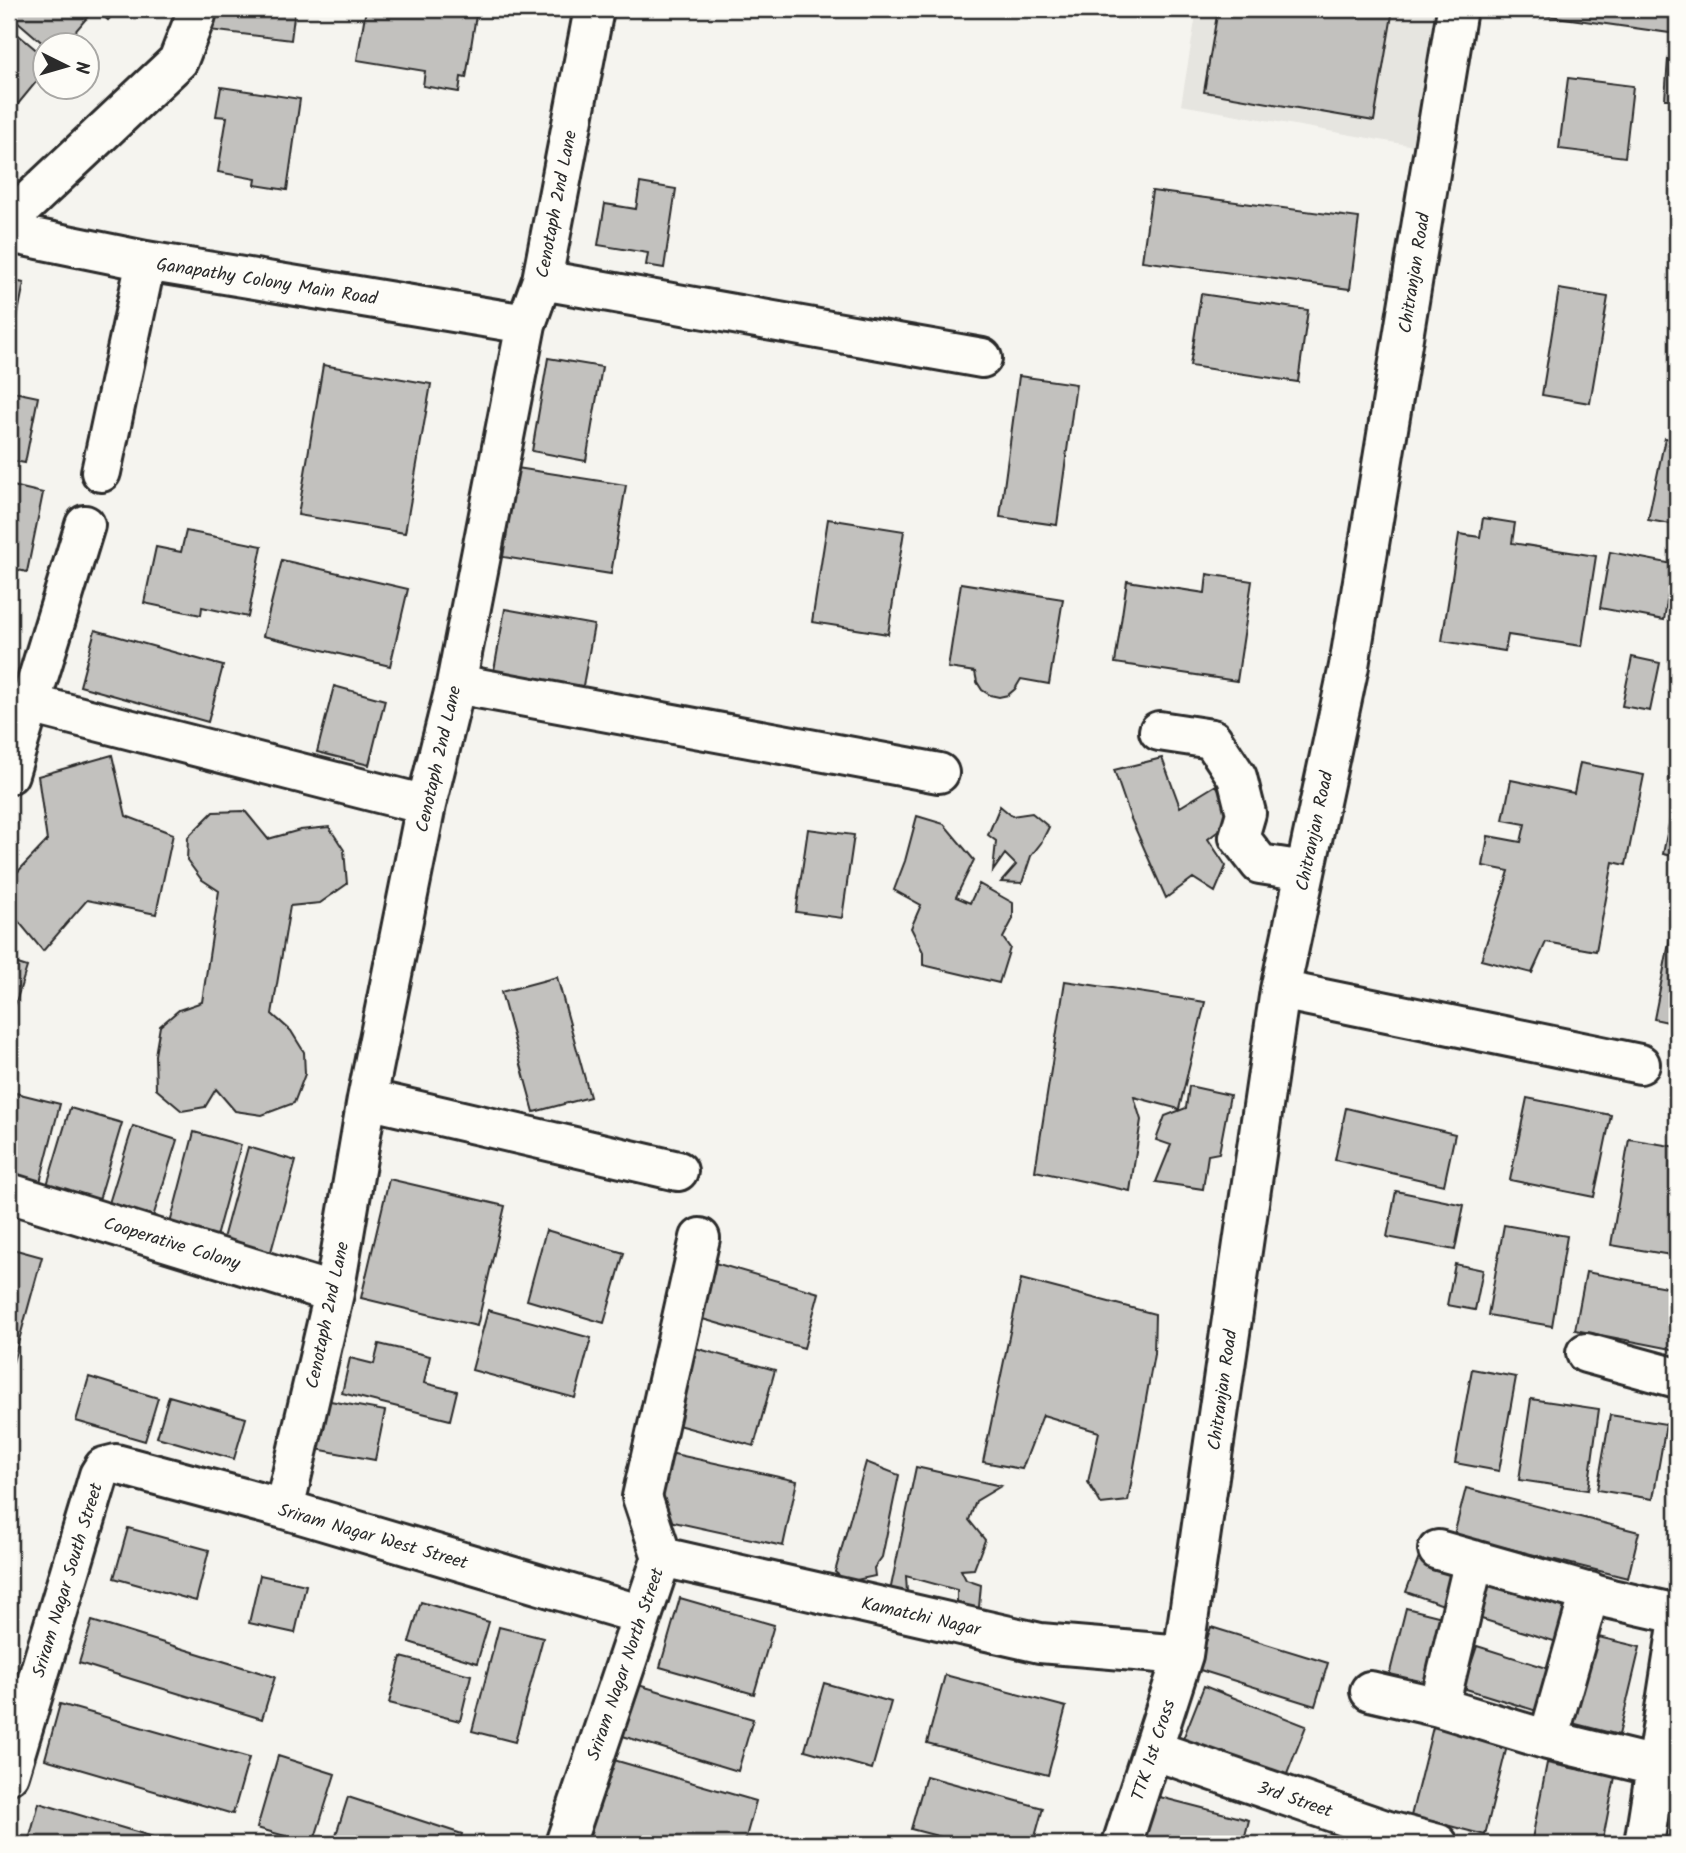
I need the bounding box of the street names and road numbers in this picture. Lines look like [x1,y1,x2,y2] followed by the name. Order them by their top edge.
[529,128,586,281] street label: Cenotaph 2nd Lane
[1392,210,1439,336] street label: Chitranjan Road
[154,251,380,314] street label: Ganapathy Colony Main Road
[408,683,470,836] street label: Cenotaph 2nd Lane
[1289,768,1343,894] street label: Chitranjan Road
[99,1210,244,1279] street label: Cooperative Colony
[299,1239,358,1392] street label: Cenotaph 2nd Lane
[1201,1327,1246,1452] street label: Chitranjan Road
[25,1478,112,1681] street label: Sriram Nagar South Street
[274,1496,472,1579] street label: Sriram Nagar West Street
[580,1563,673,1765] street label: Sriram Nagar North Street
[858,1590,984,1645] street label: Kamatchi Nagar
[1124,1696,1185,1805] street label: TTK 1st Cross
[1253,1774,1337,1827] street label: 3rd Street

